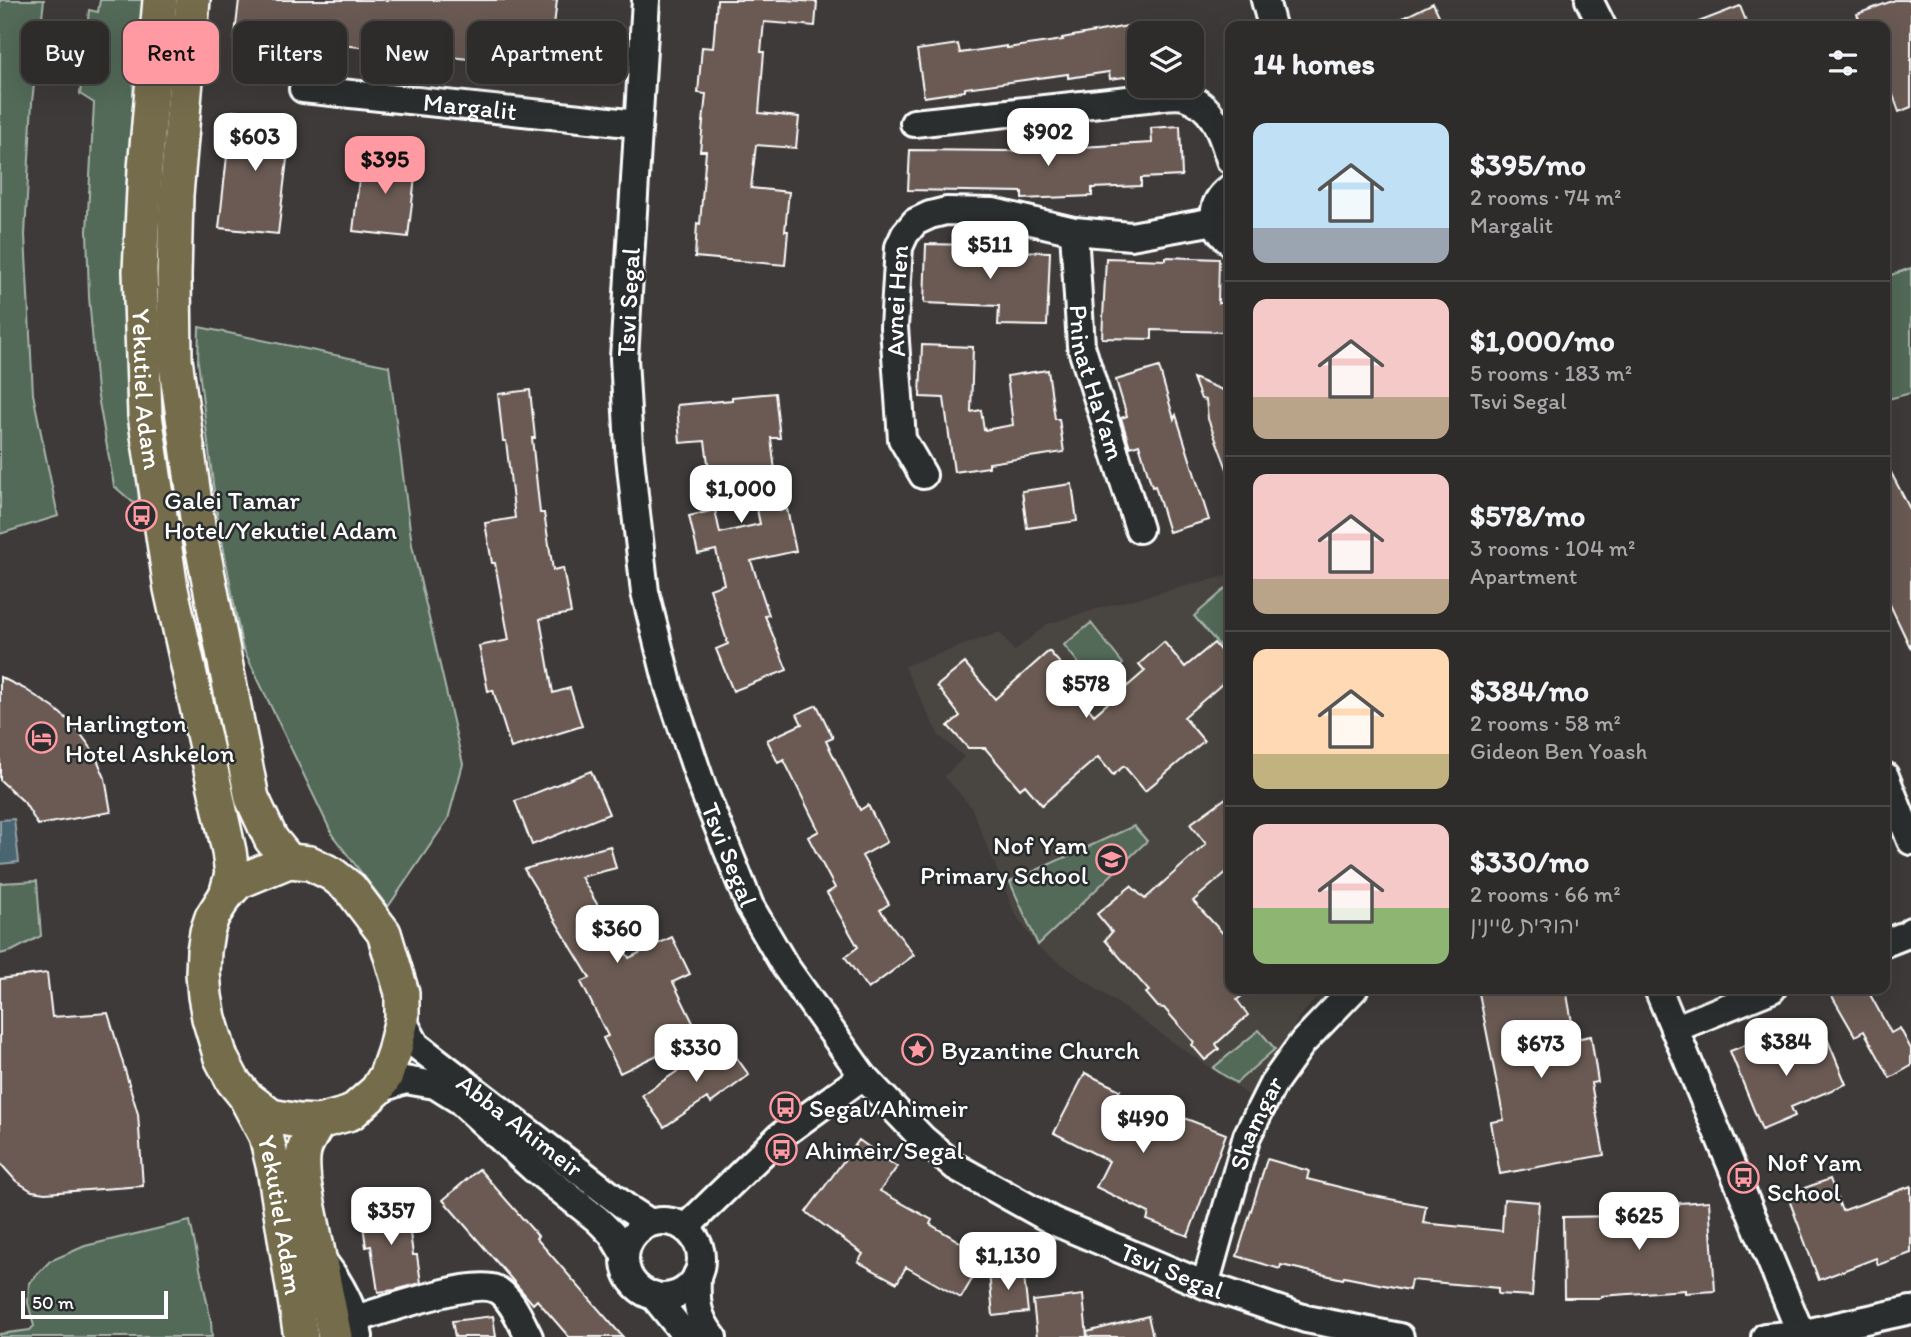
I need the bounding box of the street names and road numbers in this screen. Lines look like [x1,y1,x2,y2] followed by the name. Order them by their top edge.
[422,86,519,127] street label: Margalit
[878,244,915,358] street label: Avnei Hen
[609,247,647,357] street label: Tsvi Segal
[1063,304,1132,464] street label: Pninat HaYam
[125,308,169,472] street label: Yekutiel Adam
[694,798,765,911] street label: Tsvi Segal
[450,1067,590,1184] street label: Abba Ahimeir
[1222,1069,1290,1174] street label: Shamgar
[250,1132,310,1297] street label: Yekutiel Adam
[1115,1235,1228,1306] street label: Tsvi Segal

